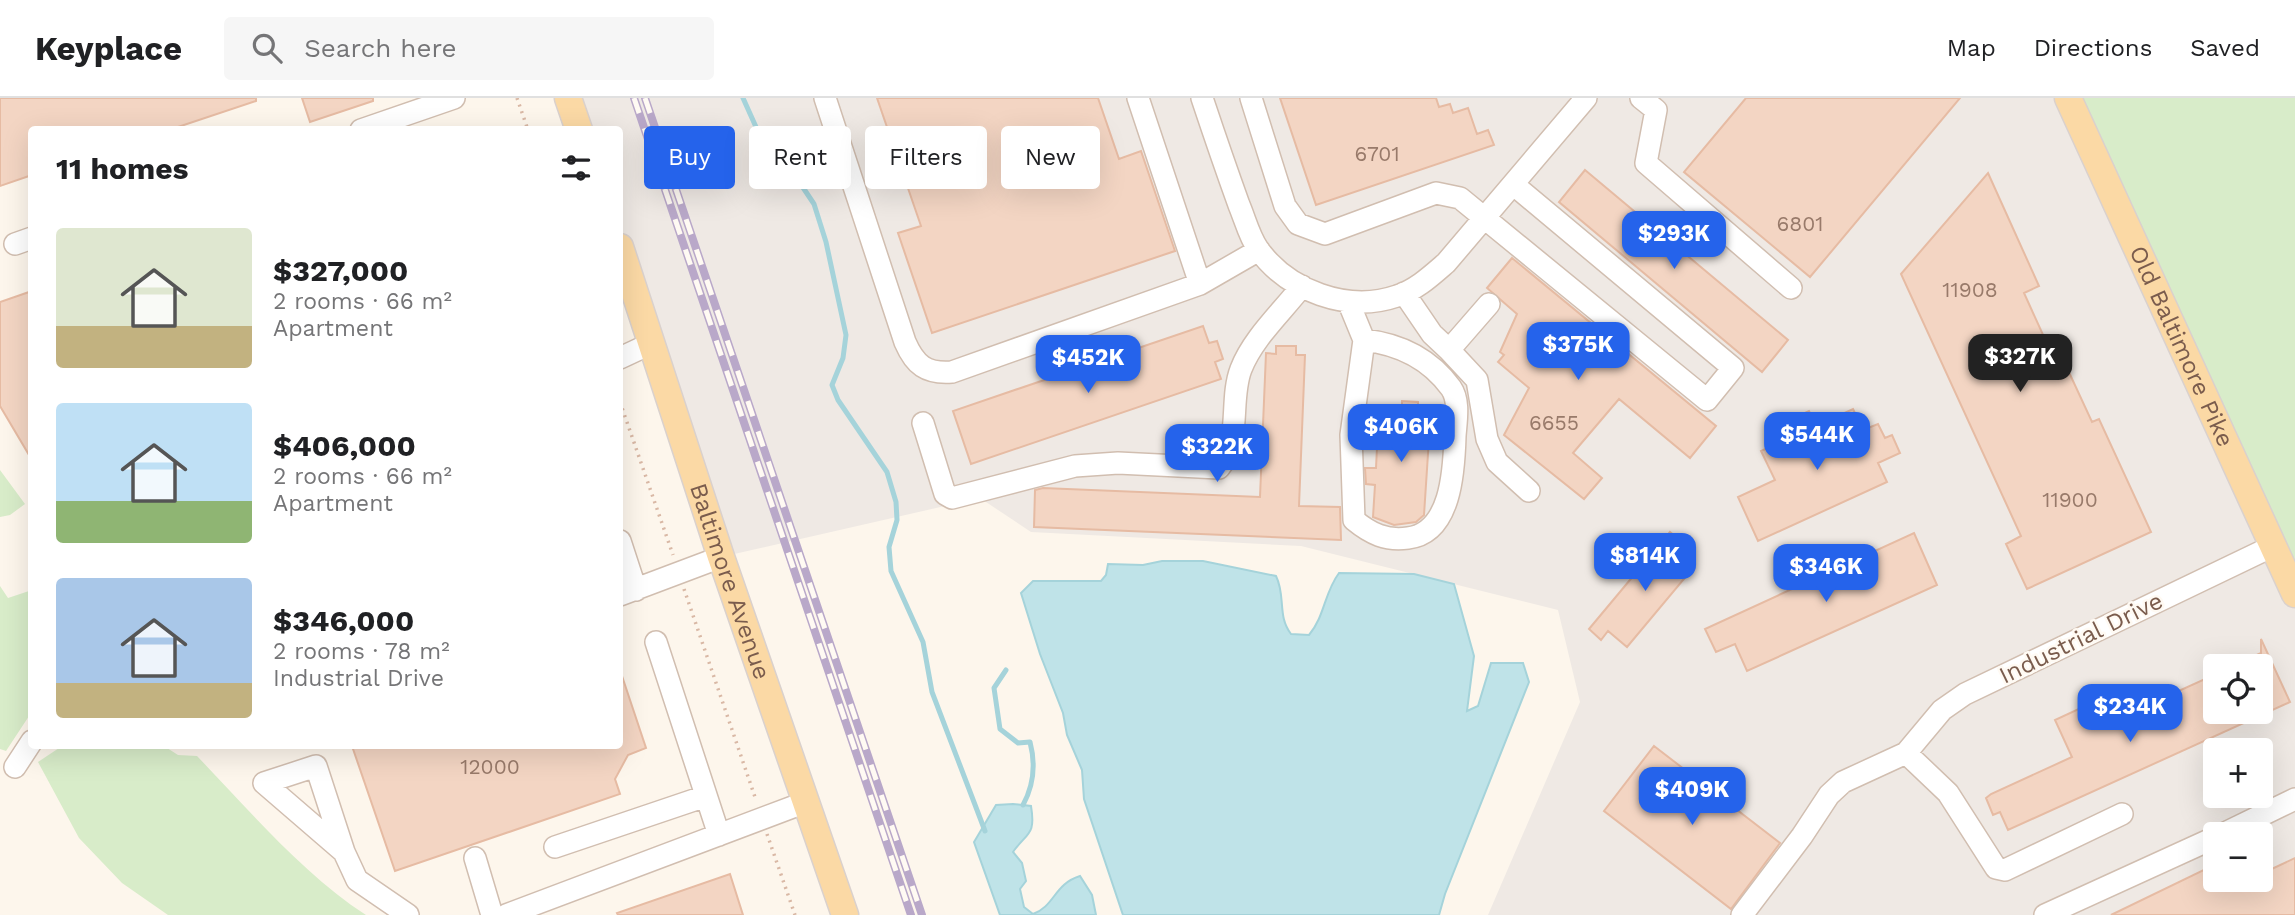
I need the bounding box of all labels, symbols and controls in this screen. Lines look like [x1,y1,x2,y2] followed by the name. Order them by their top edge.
[224,17,714,80] search box
[35,29,182,68] text: Keyplace
[248,29,286,67] icon: search
[304,33,457,63] text: Search here
[1947,34,1996,62] text: Map
[2034,34,2152,62] text: Directions
[2190,34,2260,62] text: Saved
[644,126,735,189] chip: Buy
[749,126,851,189] chip: Rent
[865,126,987,189] chip: Filters
[1001,126,1100,189] chip: New
[1354,141,1400,166] house number: 6701
[557,149,595,187] icon: filters
[56,151,189,186] text: 11 homes
[1777,211,1823,236] house number: 6801
[1625,212,1723,271] pin: $293K
[1638,220,1710,247] text: $293K
[2124,241,2240,451] street label: Old Baltimore Pike
[273,253,408,288] text: $327,000
[112,256,196,340] icon: home
[1942,277,1998,302] house number: 11908
[273,288,452,315] text: 2 rooms · 66 m²
[273,315,393,342] text: Apartment
[1529,322,1627,382] pin: $375K
[1543,331,1613,358] text: $375K
[1971,334,2069,394] pin: $327K
[1039,336,1137,395] pin: $452K
[1984,343,2056,370] text: $327K
[1052,344,1124,371] text: $452K
[1352,404,1450,464] pin: $406K
[1529,410,1579,435] house number: 6655
[1768,412,1866,472] pin: $544K
[1364,413,1438,440] text: $406K
[1780,421,1854,448] text: $544K
[1168,424,1266,484] pin: $322K
[273,428,416,463] text: $406,000
[112,431,196,515] icon: home
[1181,433,1253,460] text: $322K
[273,463,452,490] text: 2 rooms · 66 m²
[684,480,776,683] street label: Baltimore Avenue
[2042,487,2098,512] house number: 11900
[273,490,393,517] text: Apartment
[1596,533,1694,593] pin: $814K
[1610,542,1680,569] text: $814K
[1777,545,1875,604] pin: $346K
[1789,553,1863,580] text: $346K
[1995,586,2167,690] street label: Industrial Drive
[273,603,414,638] text: $346,000
[112,606,196,690] icon: home
[273,638,450,665] text: 2 rooms · 78 m²
[2203,654,2273,892] map controls
[2203,654,2273,724] button: locate
[273,665,444,692] text: Industrial Drive
[2081,684,2179,744] pin: $234K
[2094,693,2166,720] text: $234K
[2203,738,2273,808] button: +
[460,754,520,779] house number: 12000
[1643,768,1741,827] pin: $409K
[1655,776,1729,803] text: $409K
[2203,822,2273,892] button: −

